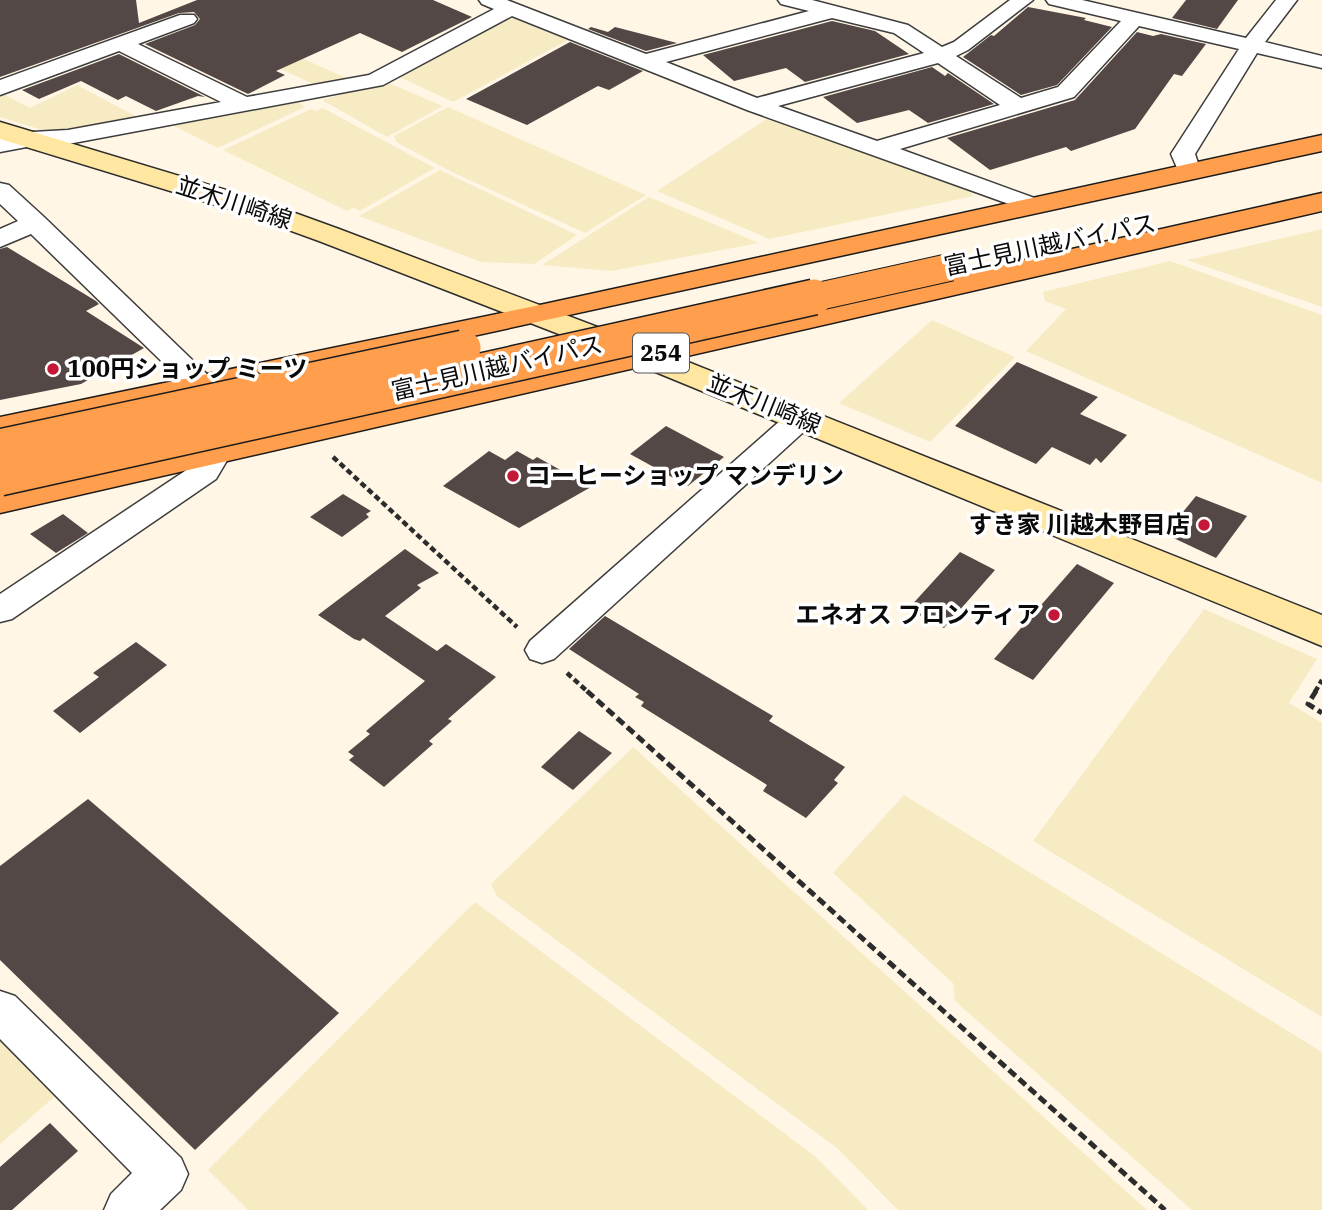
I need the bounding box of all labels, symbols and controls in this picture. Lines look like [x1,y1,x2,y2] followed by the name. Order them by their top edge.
[172,168,296,236] street label: 並木川崎線
[941,206,1159,282] street label: 富士見川越バイパス
[388,327,605,407] street label: 富士見川越バイパス
[633,334,689,372] road number: 254
[67,352,307,384] place label: 100円ショップ ミーツ
[45,361,61,377] marker: 100円ショップ ミーツ
[703,366,826,440] street label: 並木川崎線
[527,459,844,491] place label: コーヒーショップ マンデリン
[505,468,521,484] marker: コーヒーショップ マンデリン
[968,508,1190,540] place label: すき家 川越木野目店
[1196,517,1212,533] marker: すき家 川越木野目店
[796,598,1040,630] place label: エネオス フロンティア
[1046,607,1062,623] marker: エネオス フロンティア

